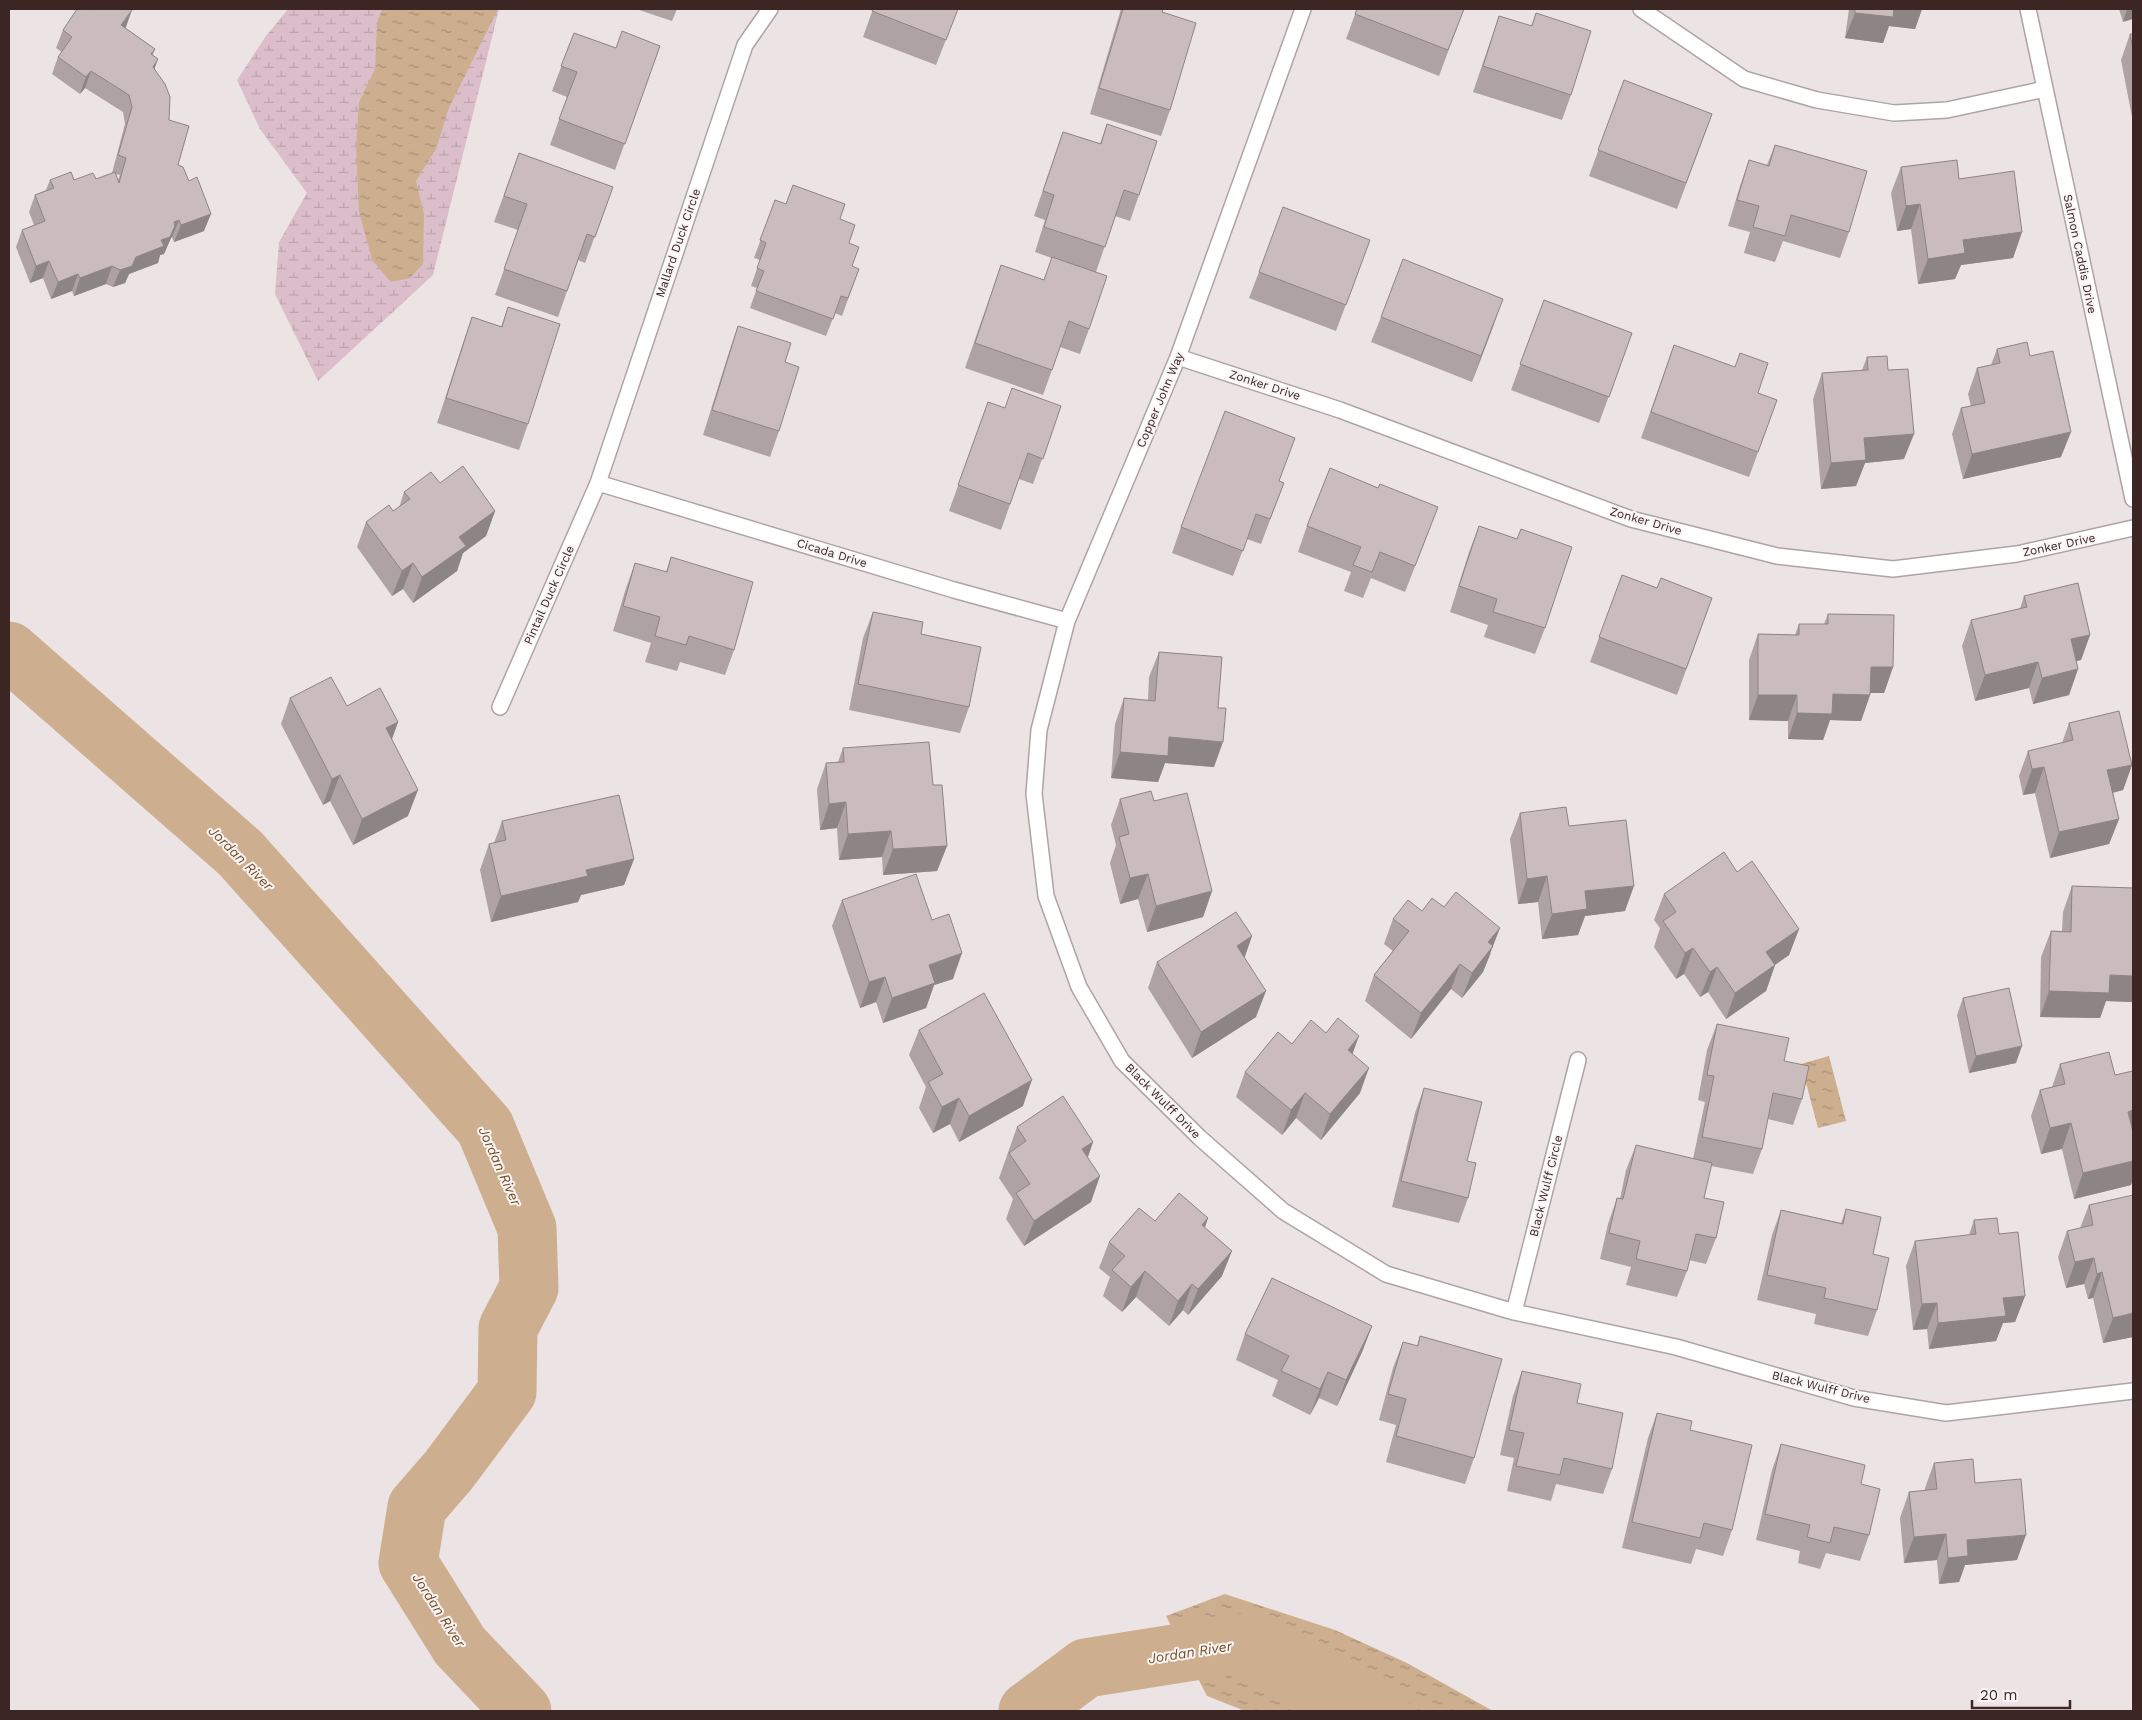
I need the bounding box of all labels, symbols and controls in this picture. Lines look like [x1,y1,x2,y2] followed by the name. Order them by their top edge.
[653,187,703,299] street label: Mallard Duck Circle
[2060,193,2100,315] street label: Salmon Caddis Drive
[1134,350,1187,450] street label: Copper John Way
[1228,367,1302,403] street label: Zonker Drive
[1609,504,1684,538] street label: Zonker Drive
[2021,530,2097,560] street label: Zonker Drive
[795,536,869,570] street label: Cicada Drive
[521,543,577,647] street label: Pintail Duck Circle
[205,822,277,894] water label: Jordan River
[1122,1060,1204,1142] street label: Black Wulff Drive
[475,1124,525,1208] water label: Jordan River
[1527,1134,1565,1238] street label: Black Wulff Circle
[1770,1368,1872,1406] street label: Black Wulff Drive
[409,1570,469,1650] water label: Jordan River
[1147,1637,1234,1667] water label: Jordan River
[1972,1678,2070,1710] scale bar
[1980,1686,2018,1704] text: 20 m

